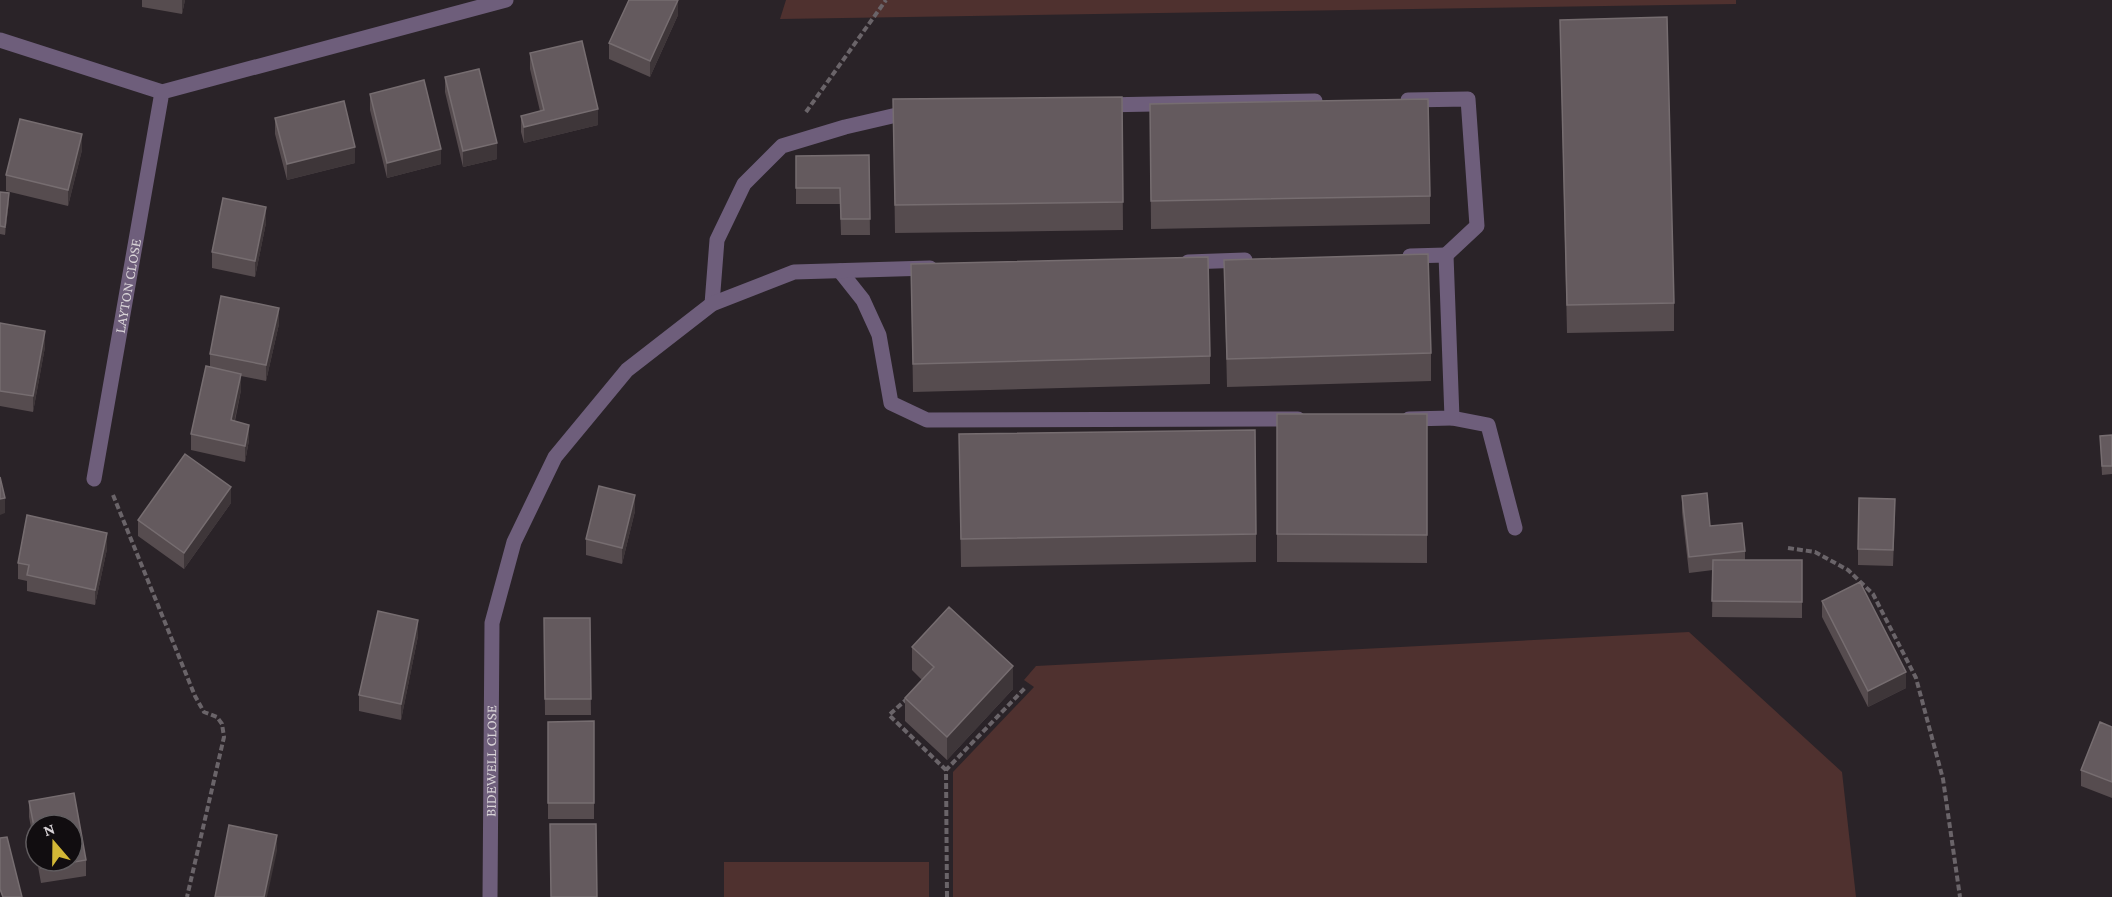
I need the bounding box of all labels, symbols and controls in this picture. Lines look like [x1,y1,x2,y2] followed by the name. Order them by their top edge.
[112,237,144,334] street label: LAYTON CLOSE
[483,705,499,817] street label: BIDEWELL CLOSE
[24,813,84,873] north arrow
[41,819,57,839] text: N

